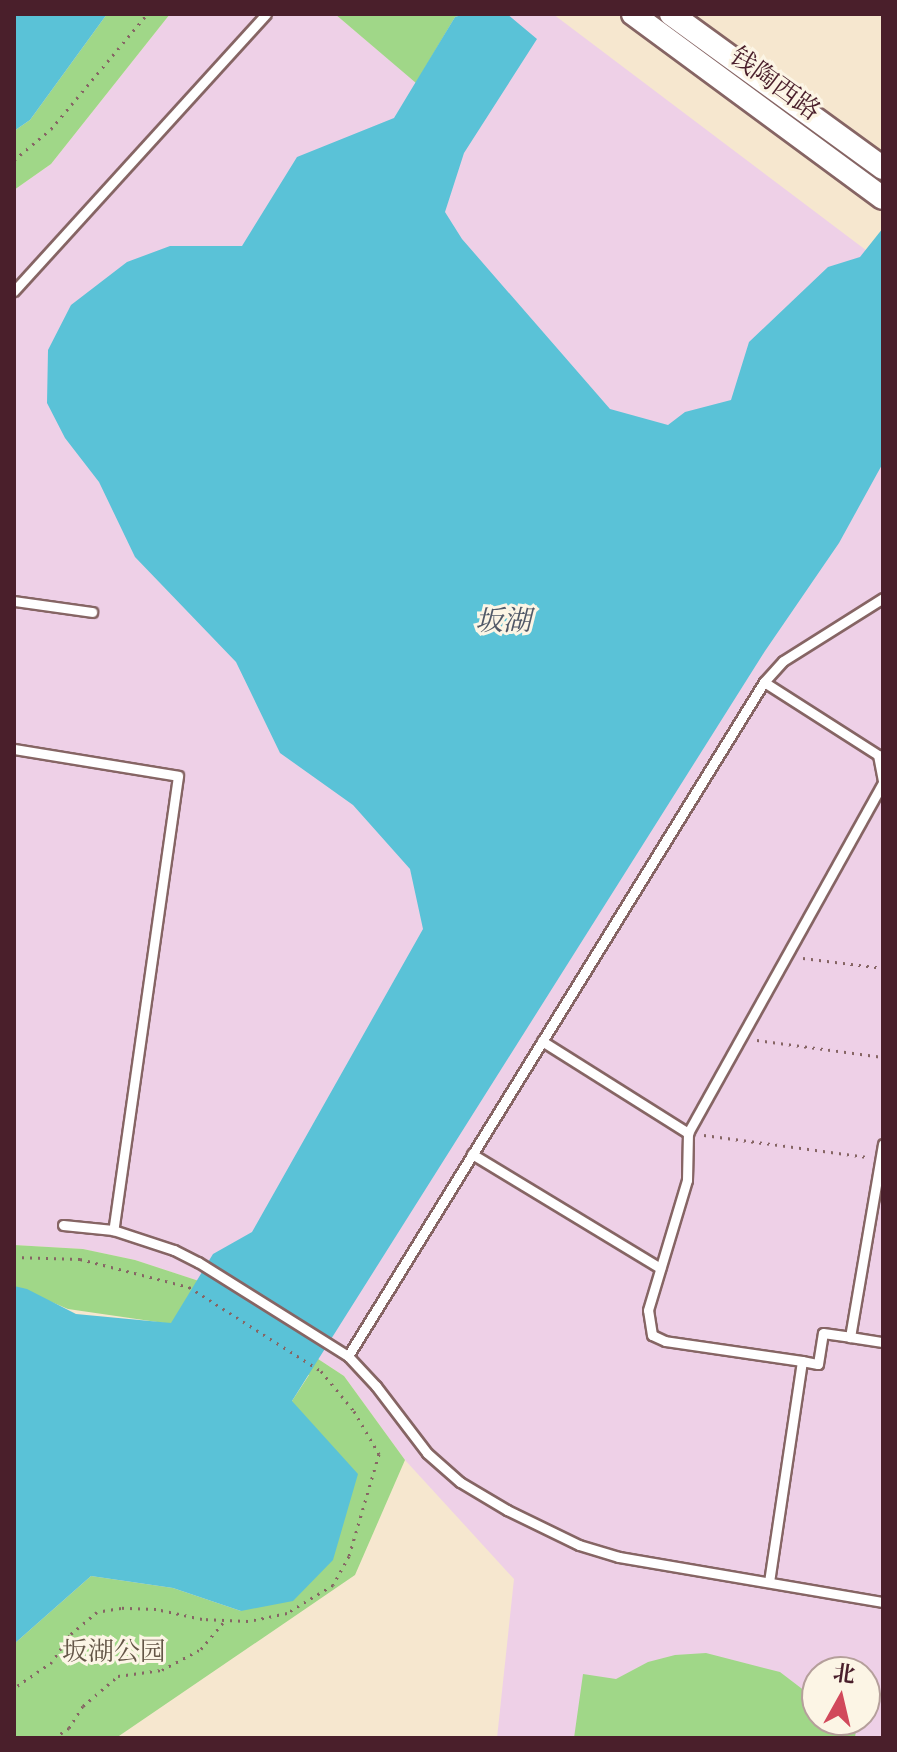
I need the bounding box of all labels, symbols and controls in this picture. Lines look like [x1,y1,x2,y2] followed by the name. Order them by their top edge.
[724,41,826,127] street label: 钱陶西路
[475,604,531,638] water label: 坂湖
[62,1636,166,1668] park label: 坂湖公园
[801,1656,881,1736] north arrow
[831,1658,857,1691] text: 北

